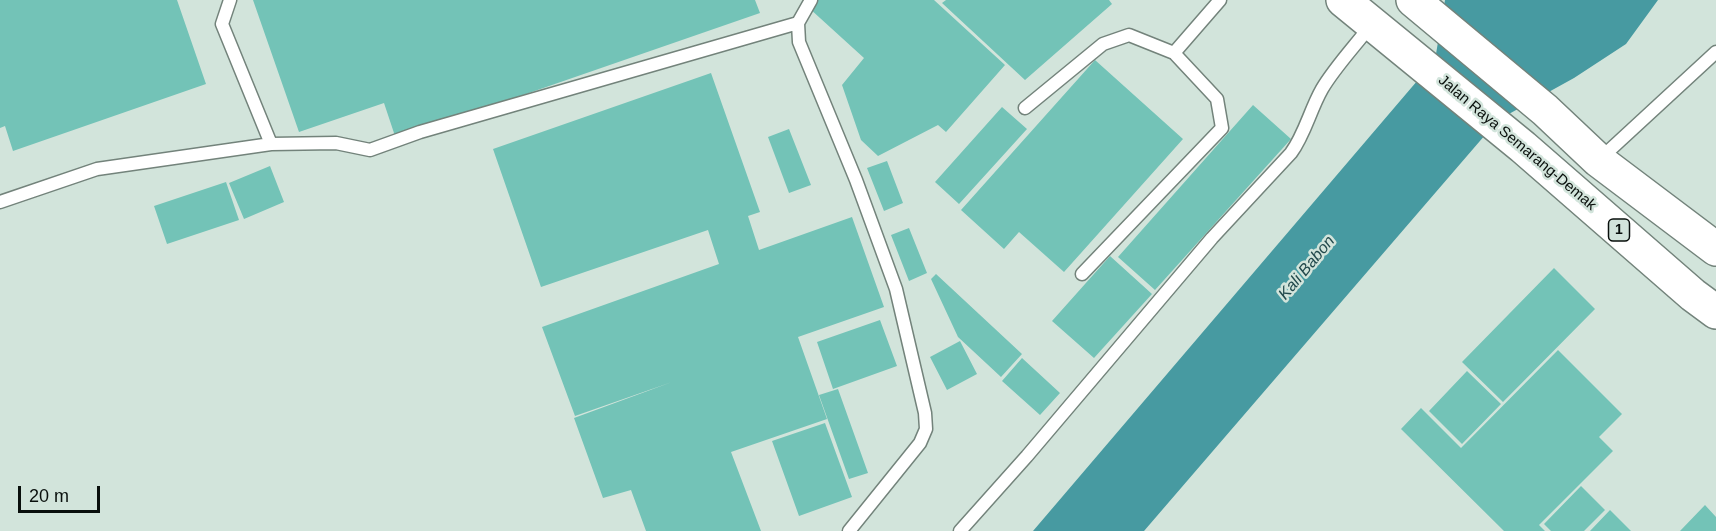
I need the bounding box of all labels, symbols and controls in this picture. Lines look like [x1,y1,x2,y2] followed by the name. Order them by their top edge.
[1434,72,1600,214] street label: Jalan Raya Semarang-Demak
[1608,219,1630,241] road number: 1
[1275,232,1339,304] water label: Kali Babon
[21,474,104,512] scale bar
[29,486,69,506] text: 20 m

